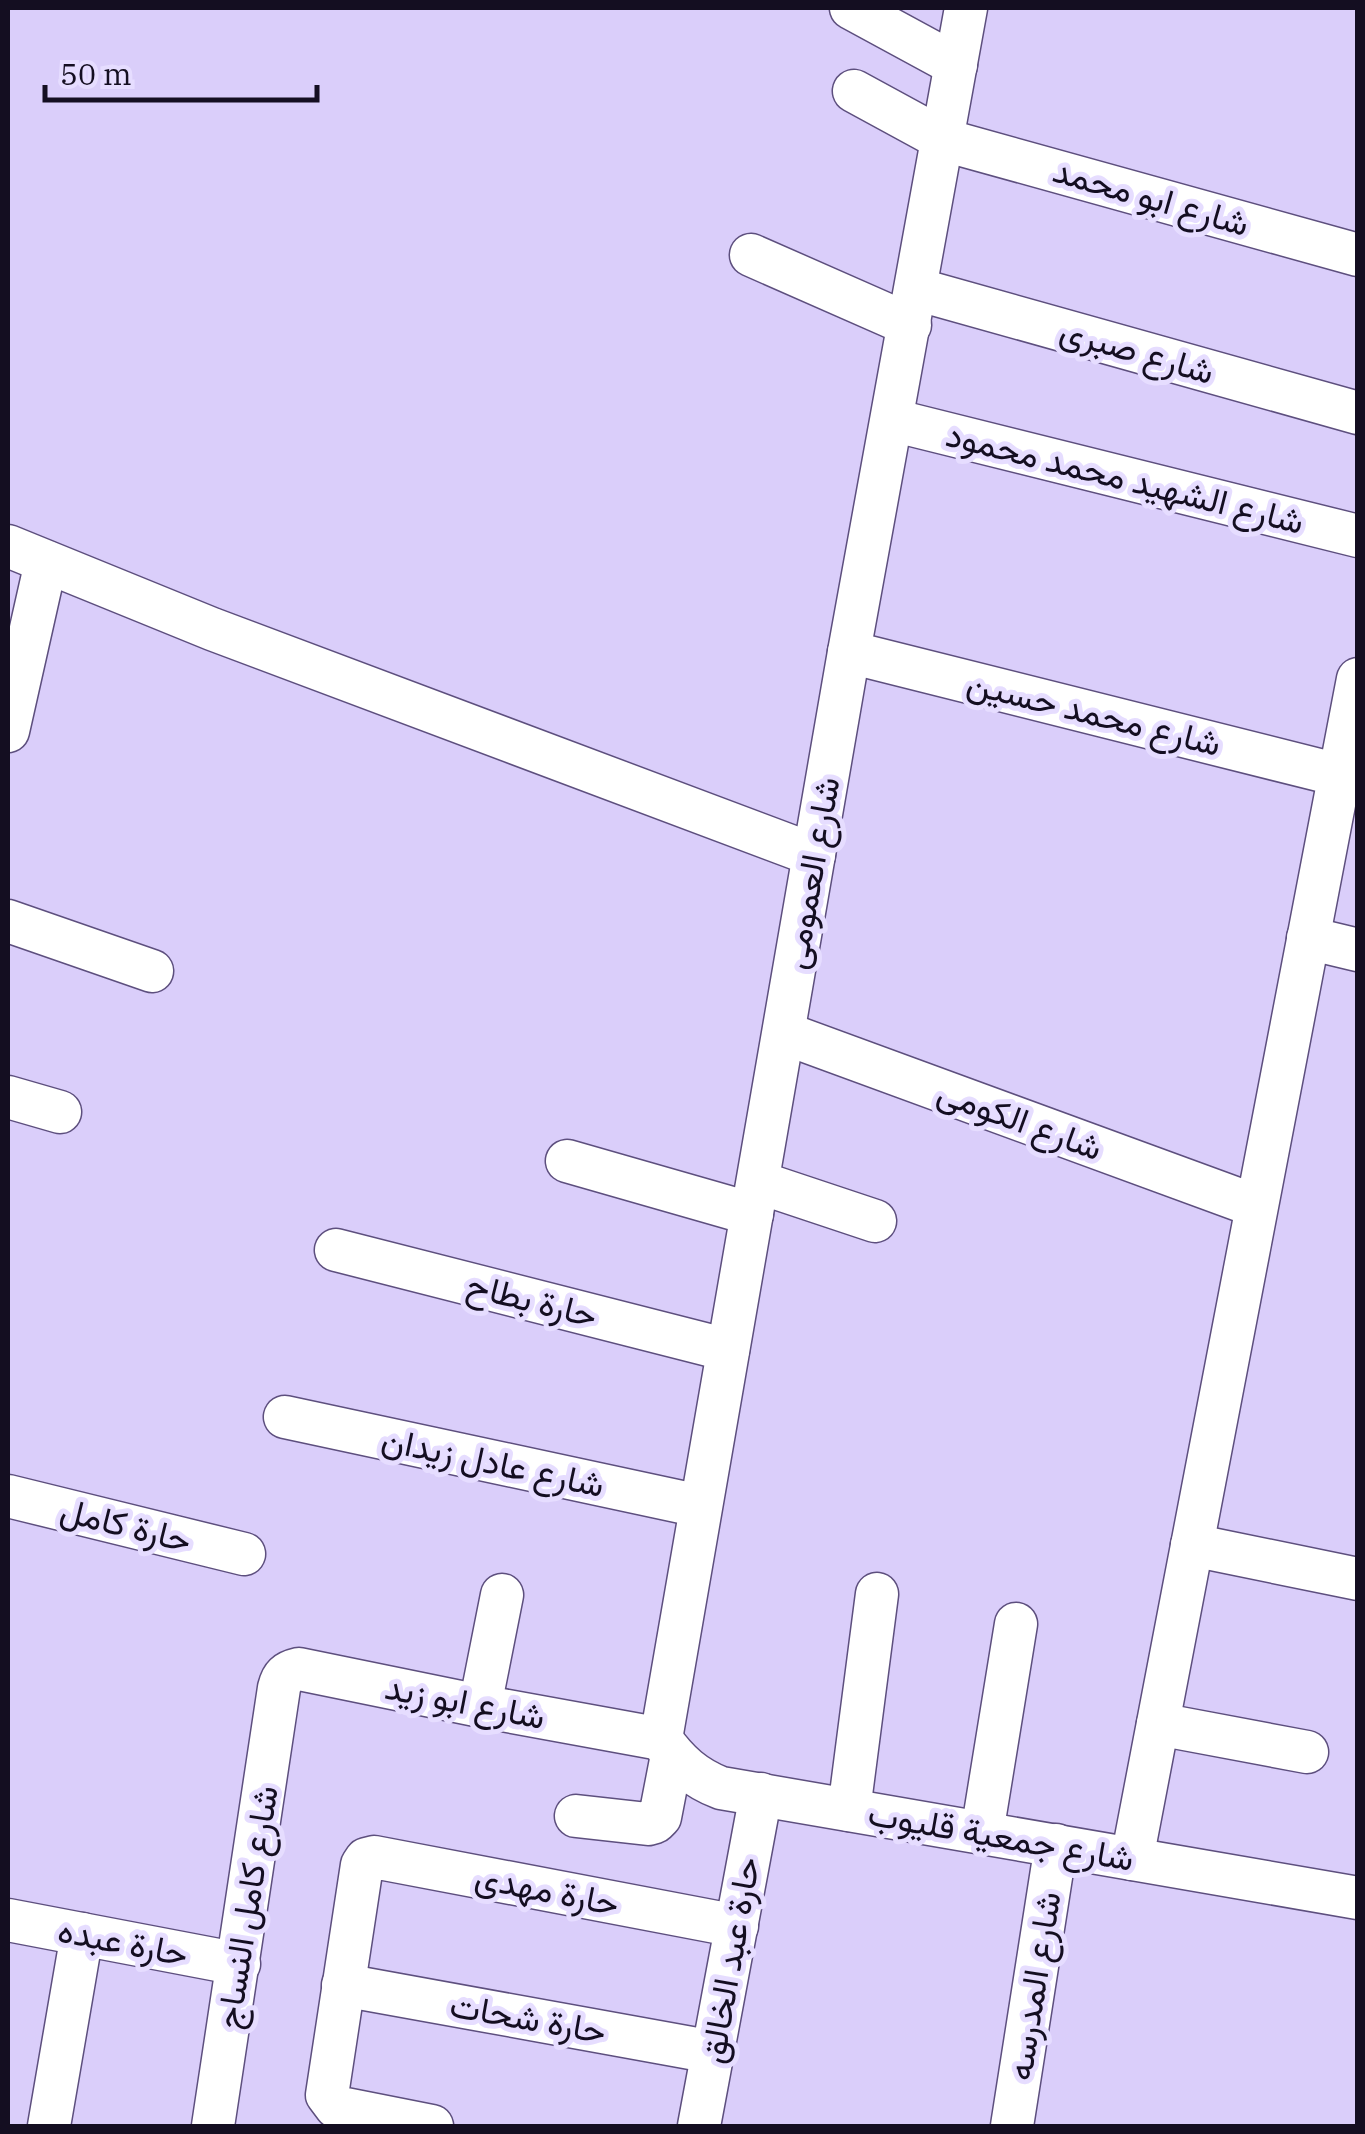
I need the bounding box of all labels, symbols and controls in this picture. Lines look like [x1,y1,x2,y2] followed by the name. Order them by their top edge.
[45,40,318,102] scale bar
[60,54,132,93] text: 50 m
[1047,146,1255,248] street label: شارع ابو محمد
[1054,306,1220,396] street label: شارع صبرى
[941,410,1309,546] street label: شارع الشهيد محمد محمود
[962,658,1226,768] street label: شارع محمد حسين
[770,773,852,973] street label: شارع العمومى
[931,1068,1109,1172] street label: شارع الكومى
[462,1261,602,1339] street label: حارة بطاح
[377,1415,609,1509] street label: شارع عادل زيدان
[56,1486,196,1562] street label: حارة كامل
[381,1663,549,1741] street label: شارع ابو زيد
[204,1782,290,2032] street label: شارع كامل النساج
[864,1789,1138,1883] street label: شارع جمعية قليوب
[471,1853,623,1925] street label: حارة مهدى
[688,1853,770,2067] street label: حارة عبد الخالق
[995,1888,1073,2084] street label: شارع المدرسه
[54,1906,192,1976] street label: حارة عبده
[447,1981,610,2053] street label: حارة شحات

